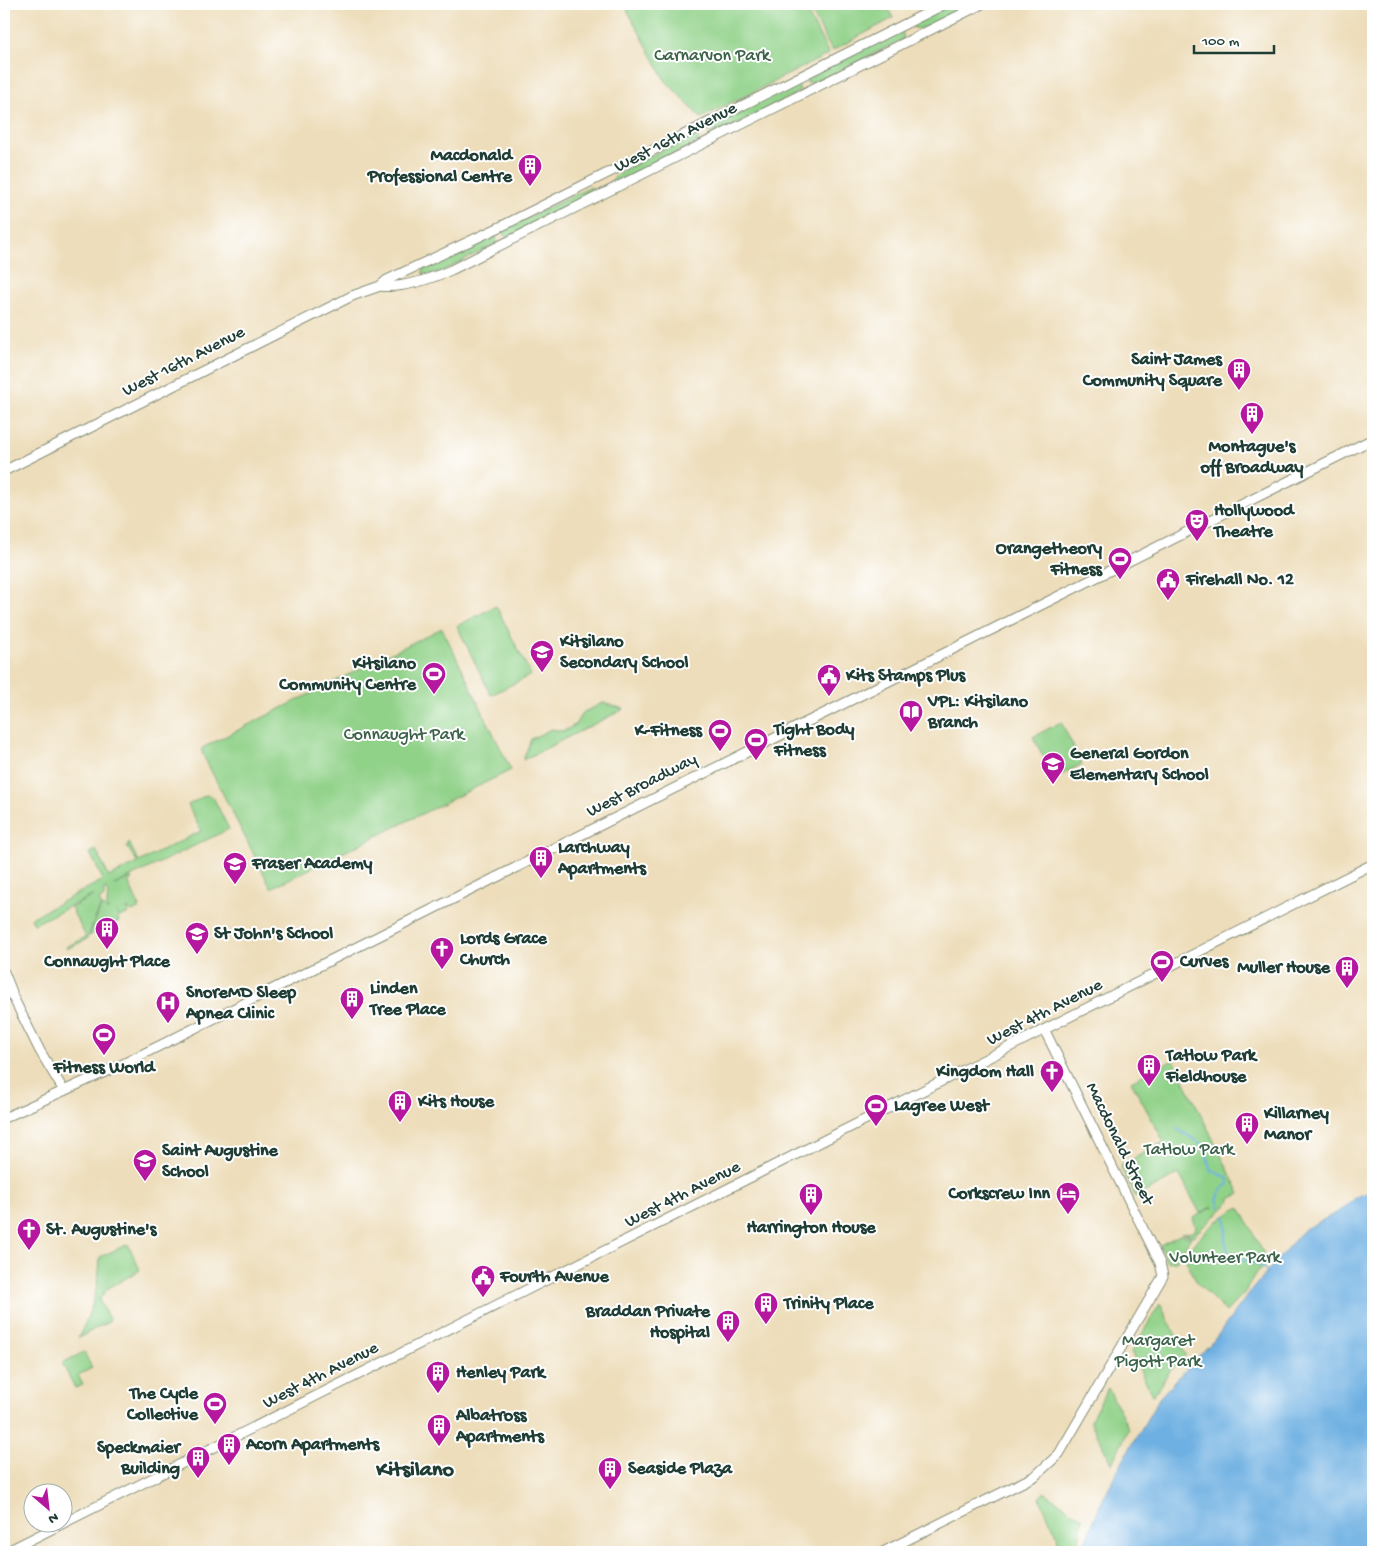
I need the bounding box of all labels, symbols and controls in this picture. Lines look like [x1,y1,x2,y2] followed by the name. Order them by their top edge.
[1194,22,1274,54] scale bar
[1201,33,1240,51] text: 100 m
[654,46,772,67] park label: Carnarvon Park
[611,98,741,178] street label: West 16th Avenue
[367,146,514,188] place label: Macdonald Professional Centre
[517,153,543,187] building icon: Macdonald Professional Centre
[119,322,249,402] street label: West 16th Avenue
[1082,350,1223,392] place label: Saint James Community Square
[1226,357,1252,391] building icon: Saint James Community Square
[1239,401,1265,435] building icon: Montague's off Broadway
[1200,437,1304,479] place label: Montague's off Broadway
[1212,501,1296,543] place label: Hollywood Theatre
[1184,508,1210,542] theatre icon: Hollywood Theatre
[996,539,1103,581] place label: Orangetheory Fitness
[1107,546,1133,580] sports icon: Orangetheory Fitness
[1155,567,1181,601] public building icon: Firehall No. 12
[1185,570,1294,591] place label: Firehall No. 12
[559,632,689,674] place label: Kitsilano Secondary School
[529,639,555,673] school or university icon: Kitsilano Secondary School
[278,654,417,696] place label: Kitsilano Community Centre
[421,661,447,695] sports icon: Kitsilano Community Centre
[816,663,842,697] public building icon: Kits Stamps Plus
[845,666,967,687] place label: Kits Stamps Plus
[927,692,1029,734] place label: VPL: Kitsilano Branch
[898,699,924,733] library icon: VPL: Kitsilano Branch
[707,718,733,752] sports icon: K-Fitness
[772,720,854,762] place label: Tight Body Fitness
[634,721,703,742] place label: K-Fitness
[344,725,466,746] park label: Connaught Park
[743,727,769,761] sports icon: Tight Body Fitness
[1070,744,1209,786] place label: General Gordon Elementary School
[583,749,701,823] street label: West Broadway
[1040,751,1066,785] school or university icon: General Gordon Elementary School
[557,838,647,880] place label: Larchway Apartments
[528,845,554,879] building icon: Larchway Apartments
[222,851,248,885] school or university icon: Fraser Academy
[251,854,372,875] place label: Fraser Academy
[94,916,120,950] building icon: Connaught Place
[184,921,210,955] school or university icon: St John's School
[214,924,333,945] place label: St John's School
[459,929,548,971] place label: Lords Grace Church
[429,936,455,970] church icon: Lords Grace Church
[1149,949,1175,983] sports icon: Curves
[43,952,170,973] place label: Connaught Place
[1179,952,1230,973] place label: Curves
[1334,955,1360,989] building icon: Muller House
[1237,958,1331,979] place label: Muller House
[984,975,1107,1051] street label: West 4th Avenue
[368,979,446,1021] place label: Linden Tree Place
[185,983,296,1025] place label: SnoreMD Sleep Apnea Clinic
[339,986,365,1020] building icon: Linden Tree Place
[155,990,181,1024] hospital icon: SnoreMD Sleep Apnea Clinic
[91,1022,117,1056] sports icon: Fitness World
[1164,1046,1258,1088] place label: Tatlow Park Fieldhouse
[1136,1053,1162,1087] building icon: Tatlow Park Fieldhouse
[52,1058,157,1079] place label: Fitness World
[1039,1059,1065,1093] church icon: Kingdom Hall
[935,1062,1034,1083] place label: Kingdom Hall
[1080,1079,1158,1210] street label: Macdonald Street
[387,1089,413,1123] building icon: Kits House
[417,1092,495,1113] place label: Kits House
[863,1093,889,1127] sports icon: Lagree West
[894,1096,990,1117] place label: Lagree West
[1263,1104,1329,1146] place label: Killarney Manor
[1234,1111,1260,1145] building icon: Killarney Manor
[1143,1140,1236,1161] park label: Tatlow Park
[162,1141,279,1183] place label: Saint Augustine School
[132,1148,158,1182] school or university icon: Saint Augustine School
[622,1157,745,1233] street label: West 4th Avenue
[1055,1181,1081,1215] hotel icon: Corkscrew Inn
[798,1182,824,1216] building icon: Harrington House
[947,1184,1050,1205] place label: Corkscrew Inn
[16,1217,42,1251] church icon: St. Augustine's
[746,1218,876,1239] place label: Harrington House
[46,1220,158,1241] place label: St. Augustine's
[1168,1248,1283,1269] park label: Volunteer Park
[470,1264,496,1298] public building icon: Fourth Avenue
[499,1267,610,1288] place label: Fourth Avenue
[753,1291,779,1325] building icon: Trinity Place
[782,1294,874,1315] place label: Trinity Place
[585,1302,711,1344] place label: Braddan Private Hospital
[715,1309,741,1343] building icon: Braddan Private Hospital
[1114,1331,1203,1373] park label: Margaret Pigott Park
[260,1338,383,1414] street label: West 4th Avenue
[425,1360,451,1394] building icon: Henley Park
[456,1363,547,1384] place label: Henley Park
[126,1384,199,1426] place label: The Cycle Collective
[202,1391,228,1425] sports icon: The Cycle Collective
[455,1406,545,1448] place label: Albatross Apartments
[426,1413,452,1447] building icon: Albatross Apartments
[216,1432,242,1466] building icon: Acorn Apartments
[245,1435,380,1456] place label: Acorn Apartments
[97,1438,183,1480] place label: Speckmaier Building
[185,1445,211,1479] building icon: Speckmaier Building
[597,1456,623,1490] building icon: Seaside Plaza
[375,1458,454,1484] district label: Kitsilano
[628,1459,733,1480] place label: Seaside Plaza
[22,1484,72,1534] north arrow
[45,1508,61,1527] text: N

